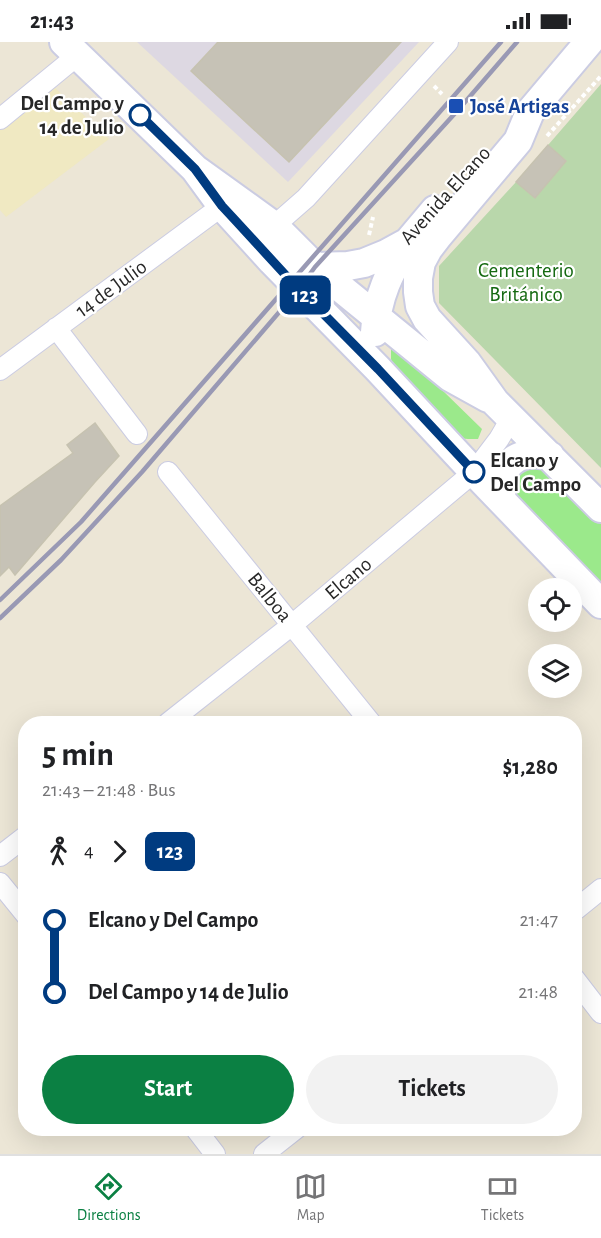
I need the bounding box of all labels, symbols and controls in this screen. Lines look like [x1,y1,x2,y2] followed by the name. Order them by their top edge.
[30,10,74,32] text: 21:43
[20,93,125,138] place label: Del Campo y 14 de Julio
[470,96,569,117] place label: José Artigas
[447,97,465,115] marker: José Artigas
[129,104,151,126] marker: Del Campo y 14 de Julio
[396,142,495,248] street label: Avenida Elcano
[72,256,151,321] street label: 14 de Julio
[478,260,574,305] park label: Cementerio Británico
[270,276,340,314] line badge: 123
[292,285,318,306] text: 123
[490,450,581,495] place label: Elcano y Del Campo
[463,461,485,483] marker: Elcano y Del Campo
[321,553,376,604] street label: Elcano
[244,569,296,626] street label: Balboa
[528,578,582,698] map controls
[528,578,582,632] button: locate
[528,644,582,698] button: layers
[42,739,114,772] text: 5 min
[502,756,558,778] text: $1,280
[42,780,176,800] text: 21:43 – 21:48 · Bus
[42,835,75,868] icon: walk
[103,835,136,868] icon: forward
[84,841,94,861] text: 4
[157,841,183,862] text: 123
[88,909,258,931] text: Elcano y Del Campo
[519,910,558,930] text: 21:47
[88,981,289,1003] text: Del Campo y 14 de Julio
[518,982,558,1002] text: 21:48
[42,1055,294,1124] button: Start
[306,1055,558,1124] button: Tickets
[77,1170,141,1225] tab: Directions
[294,1170,327,1225] tab: Map
[481,1170,524,1225] tab: Tickets

